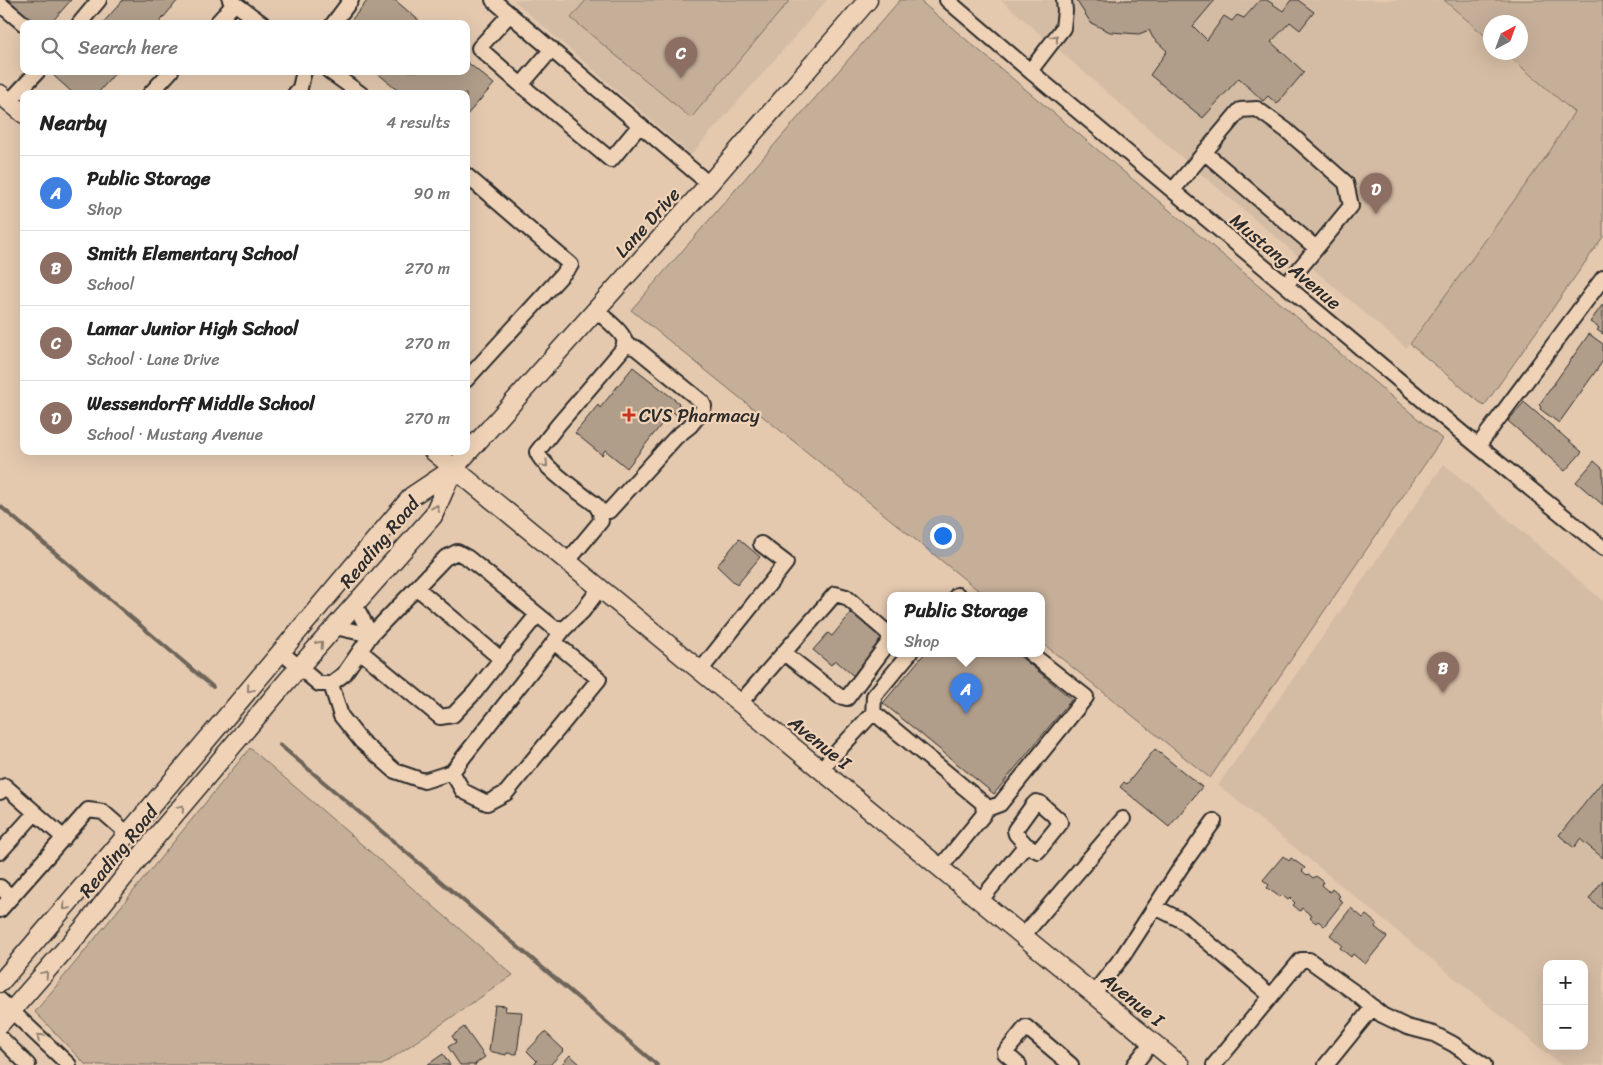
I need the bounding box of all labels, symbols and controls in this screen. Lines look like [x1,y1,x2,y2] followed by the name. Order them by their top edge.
[1483,15,1528,60] north arrow
[20,20,470,75] search box
[78,31,178,64] text: Search here
[38,34,66,62] icon: search
[1049,35,1058,44] one-way arrow
[665,37,697,78] pin: C
[40,104,106,142] text: Nearby
[386,108,450,137] text: 4 results
[87,162,211,195] text: Public Storage
[1360,173,1392,214] pin: D
[51,179,61,208] text: A
[414,179,450,208] text: 90 m
[606,179,689,265] street label: Lane Drive
[87,195,122,224] text: Shop
[1222,204,1349,318] street label: Mustang Avenue
[87,237,298,270] text: Smith Elementary School
[51,254,61,283] text: B
[405,254,450,283] text: 270 m
[87,270,134,299] text: School
[87,312,299,345] text: Lamar Junior High School
[51,329,61,358] text: C
[405,329,450,358] text: 270 m
[87,345,219,374] text: School · Lane Drive
[87,387,315,420] text: Wessendorff Middle School
[639,399,760,432] place label: CVS Pharmacy
[51,404,61,433] text: D
[405,404,450,433] text: 270 m
[623,409,635,421] marker: CVS Pharmacy
[87,420,263,449] text: School · Mustang Avenue
[539,458,548,467] one-way arrow
[331,487,429,596] street label: Reading Road
[430,504,441,513] one-way arrow
[930,523,956,549] your location
[887,592,1045,657] popup
[904,594,1028,627] text: Public Storage
[904,627,939,656] text: Shop
[314,640,323,649] one-way arrow
[1427,652,1459,693] pin: B
[950,673,982,714] pin: A
[247,683,255,692] one-way arrow
[780,706,860,779] street label: Avenue I
[70,796,168,905] street label: Reading Road
[175,804,184,813] one-way arrow
[62,901,71,910] one-way arrow
[1543,960,1588,1050] map controls
[1543,960,1588,1005] button: +
[1093,963,1173,1036] street label: Avenue I
[39,970,48,979] one-way arrow
[1543,1005,1588,1050] button: −
[36,1034,45,1043] one-way arrow

